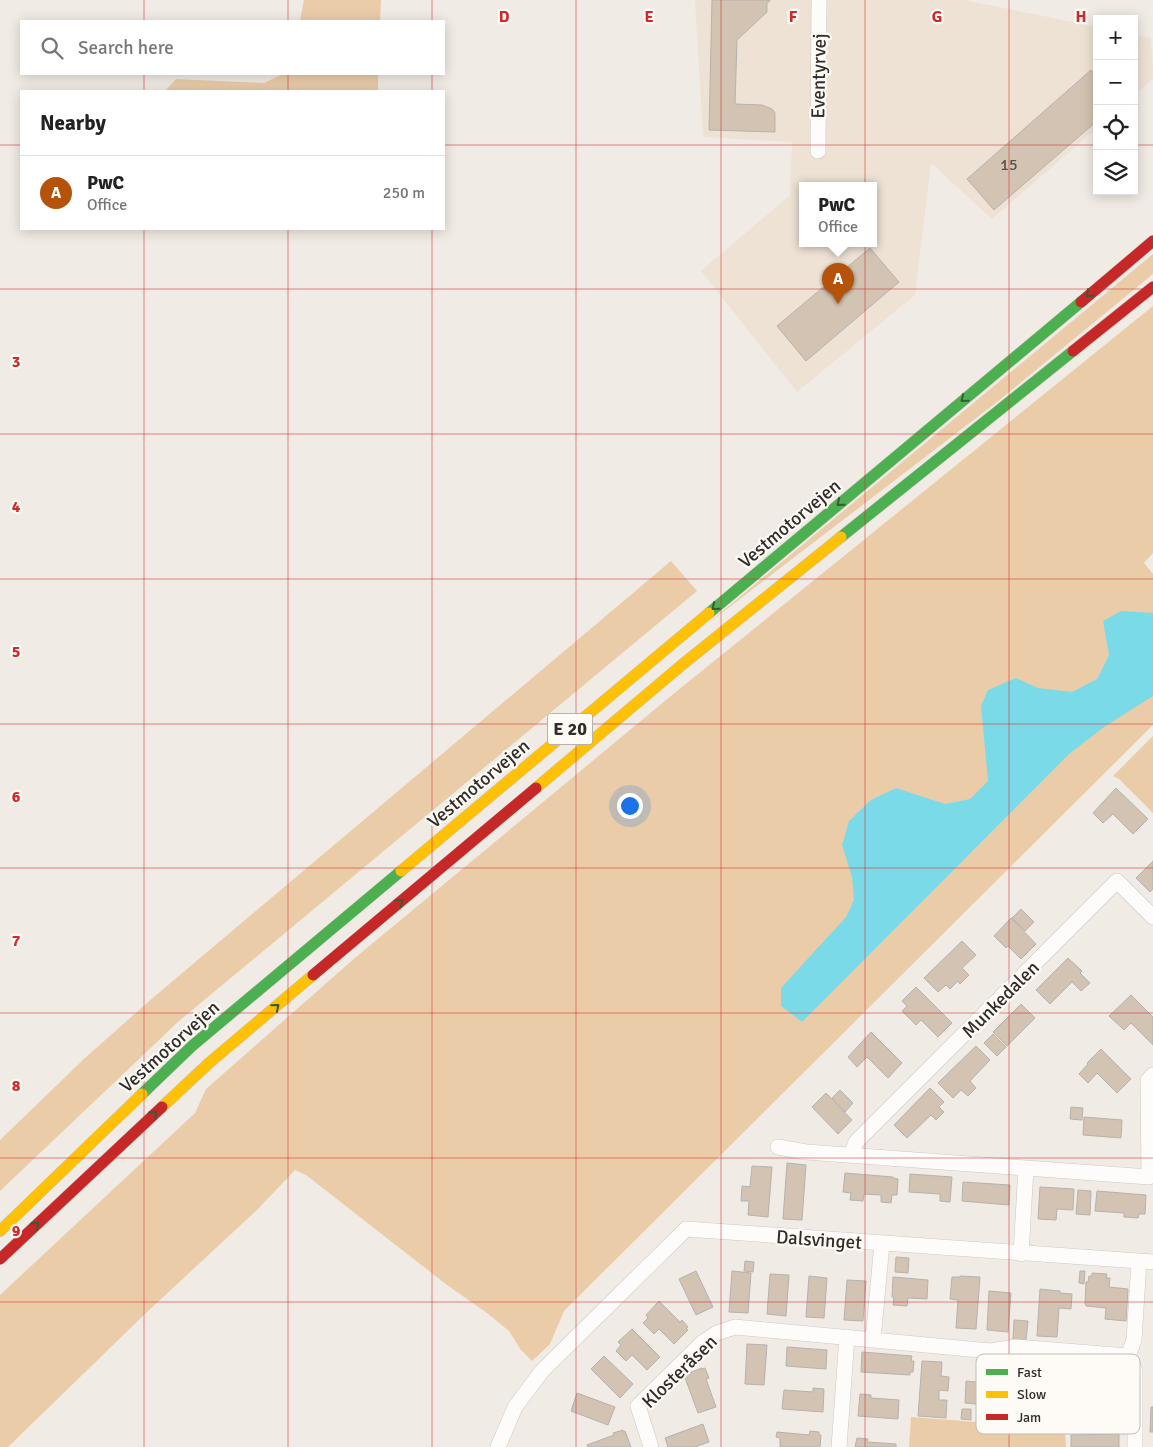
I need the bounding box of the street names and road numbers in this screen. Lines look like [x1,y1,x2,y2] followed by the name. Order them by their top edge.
[806,33,832,119] street label: Eventyrvej
[734,474,846,574] street label: Vestmotorvejen
[548,714,592,744] road number: E 20
[423,734,535,834] street label: Vestmotorvejen
[957,956,1044,1043] street label: Munkedalen
[115,996,225,1098] street label: Vestmotorvejen
[775,1225,863,1255] street label: Dalsvinget
[637,1330,722,1414] street label: Klosteråsen

